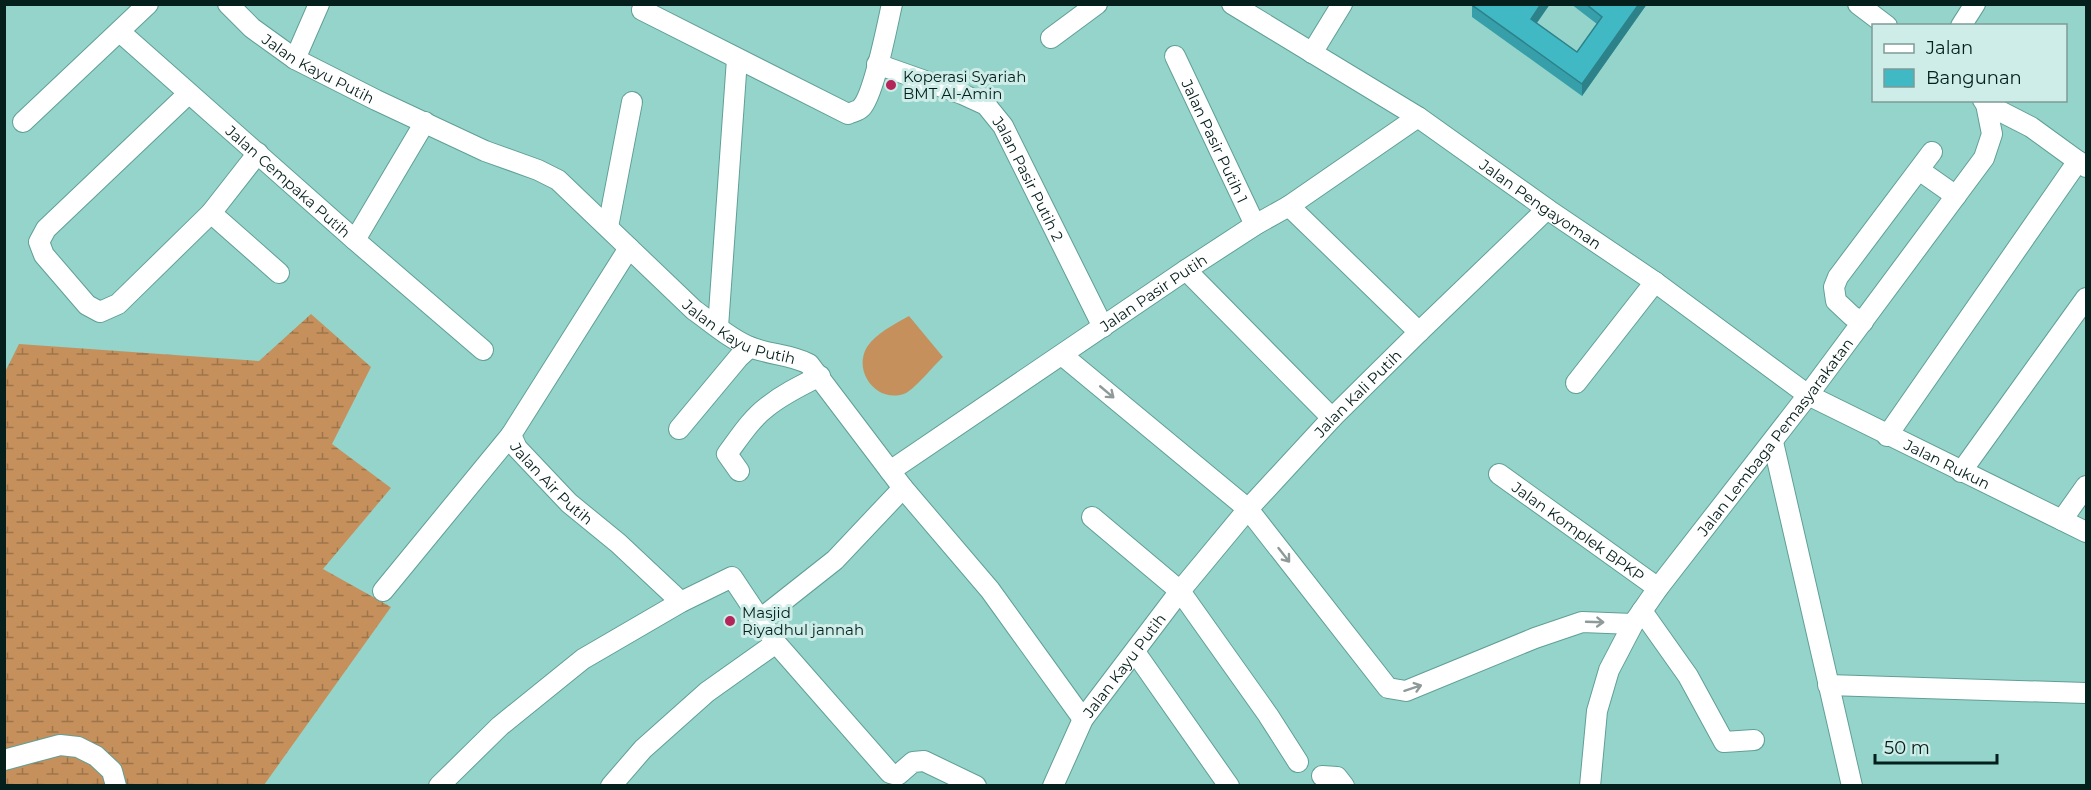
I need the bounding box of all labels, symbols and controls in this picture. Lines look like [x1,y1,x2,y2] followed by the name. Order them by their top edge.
[1872,24,2067,102] legend
[258,29,378,107] street label: Jalan Kayu Putih
[1925,37,1973,59] text: Jalan
[903,67,1026,103] place label: Koperasi Syariah BMT Al-Amin
[1926,67,2022,89] text: Bangunan
[1177,75,1253,206] street label: Jalan Pasir Putih 1
[884,78,898,92] marker: Koperasi Syariah BMT Al-Amin
[988,111,1068,244] street label: Jalan Pasir Putih 2
[221,120,355,241] street label: Jalan Cempaka Putih
[1475,154,1605,253] street label: Jalan Pengayoman
[1095,250,1210,336] street label: Jalan Pasir Putih
[678,294,798,368] street label: Jalan Kayu Putih
[1692,334,1857,540] street label: Jalan Lembaga Pemasyarakatan
[1309,345,1405,442] street label: Jalan Kali Putih
[1099,386,1115,399] one-way arrow
[1900,434,1993,493] street label: Jalan Rukun
[506,439,597,528] street label: Jalan Air Putih
[1508,477,1649,585] street label: Jalan Komplek BPKP
[1278,547,1290,563] one-way arrow
[742,603,864,639] place label: Masjid Riyadhul jannah
[1078,609,1169,722] street label: Jalan Kayu Putih
[723,614,737,628] marker: Masjid Riyadhul jannah
[1585,617,1605,628] one-way arrow
[1403,682,1422,693] one-way arrow
[1875,727,1996,765] scale bar
[1884,737,1930,759] text: 50 m

